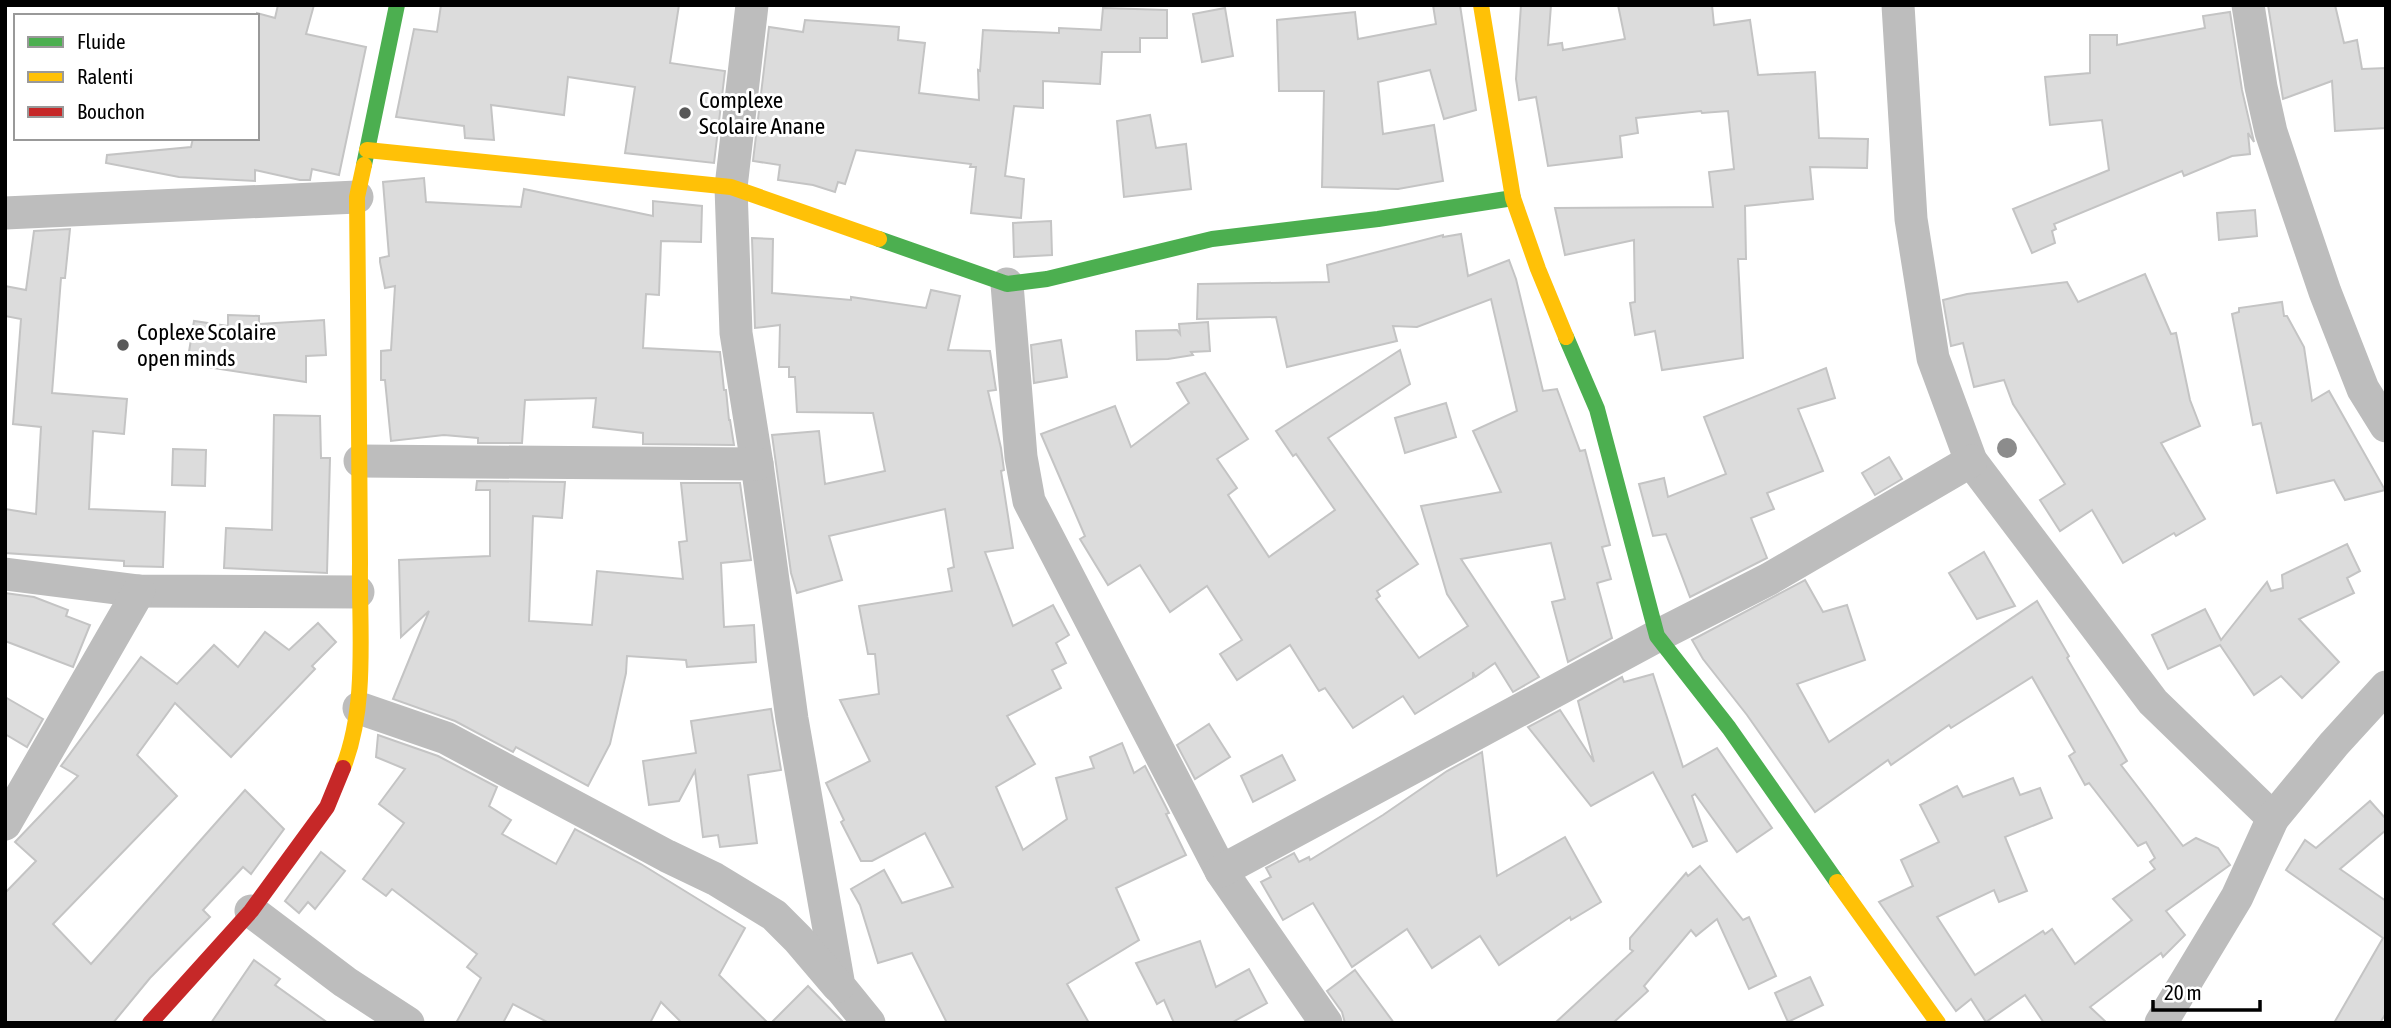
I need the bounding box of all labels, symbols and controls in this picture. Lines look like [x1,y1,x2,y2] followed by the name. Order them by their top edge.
[14,14,259,140] legend
[77,29,126,53] text: Fluide
[77,64,133,88] text: Ralenti
[699,87,825,139] place label: Complexe Scolaire Anane
[77,99,145,123] text: Bouchon
[677,105,693,121] marker: Complexe Scolaire Anane
[137,319,276,371] place label: Coplexe Scolaire open minds
[115,337,131,353] marker: Coplexe Scolaire open minds
[2153,968,2260,1012] scale bar
[2164,980,2202,1004] text: 20 m

